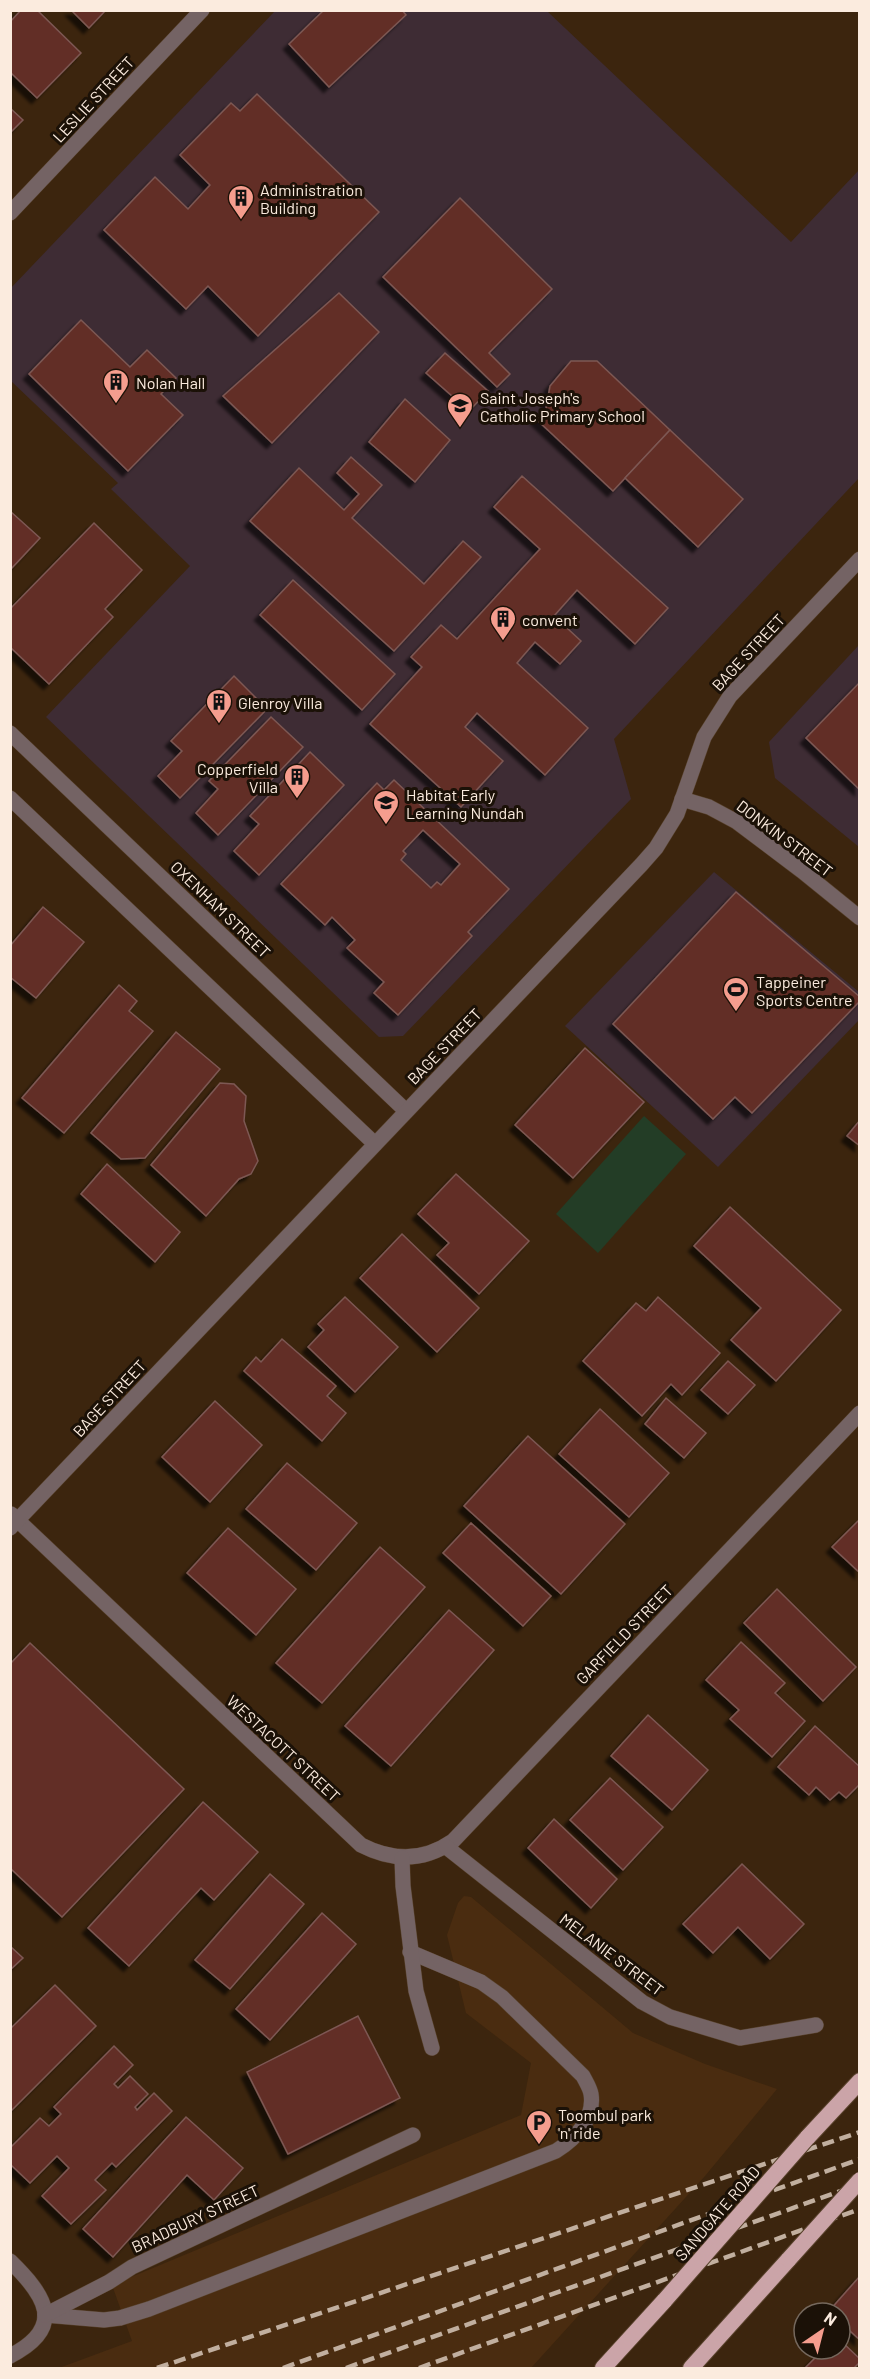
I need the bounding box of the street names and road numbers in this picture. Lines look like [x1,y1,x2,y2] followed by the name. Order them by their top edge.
[48,52,138,146] street label: LESLIE STREET
[708,610,788,694] street label: BAGE STREET
[733,796,837,880] street label: DONKIN STREET
[167,857,275,961] street label: OXENHAM STREET
[403,1004,485,1088] street label: BAGE STREET
[69,1356,149,1440] street label: BAGE STREET
[572,1580,676,1688] street label: GARFIELD STREET
[224,1691,344,1805] street label: WESTACOTT STREET
[556,1909,668,1999] street label: MELANIE STREET
[671,2162,763,2264] street label: SANDGATE ROAD
[128,2180,262,2256] street label: BRADBURY STREET

